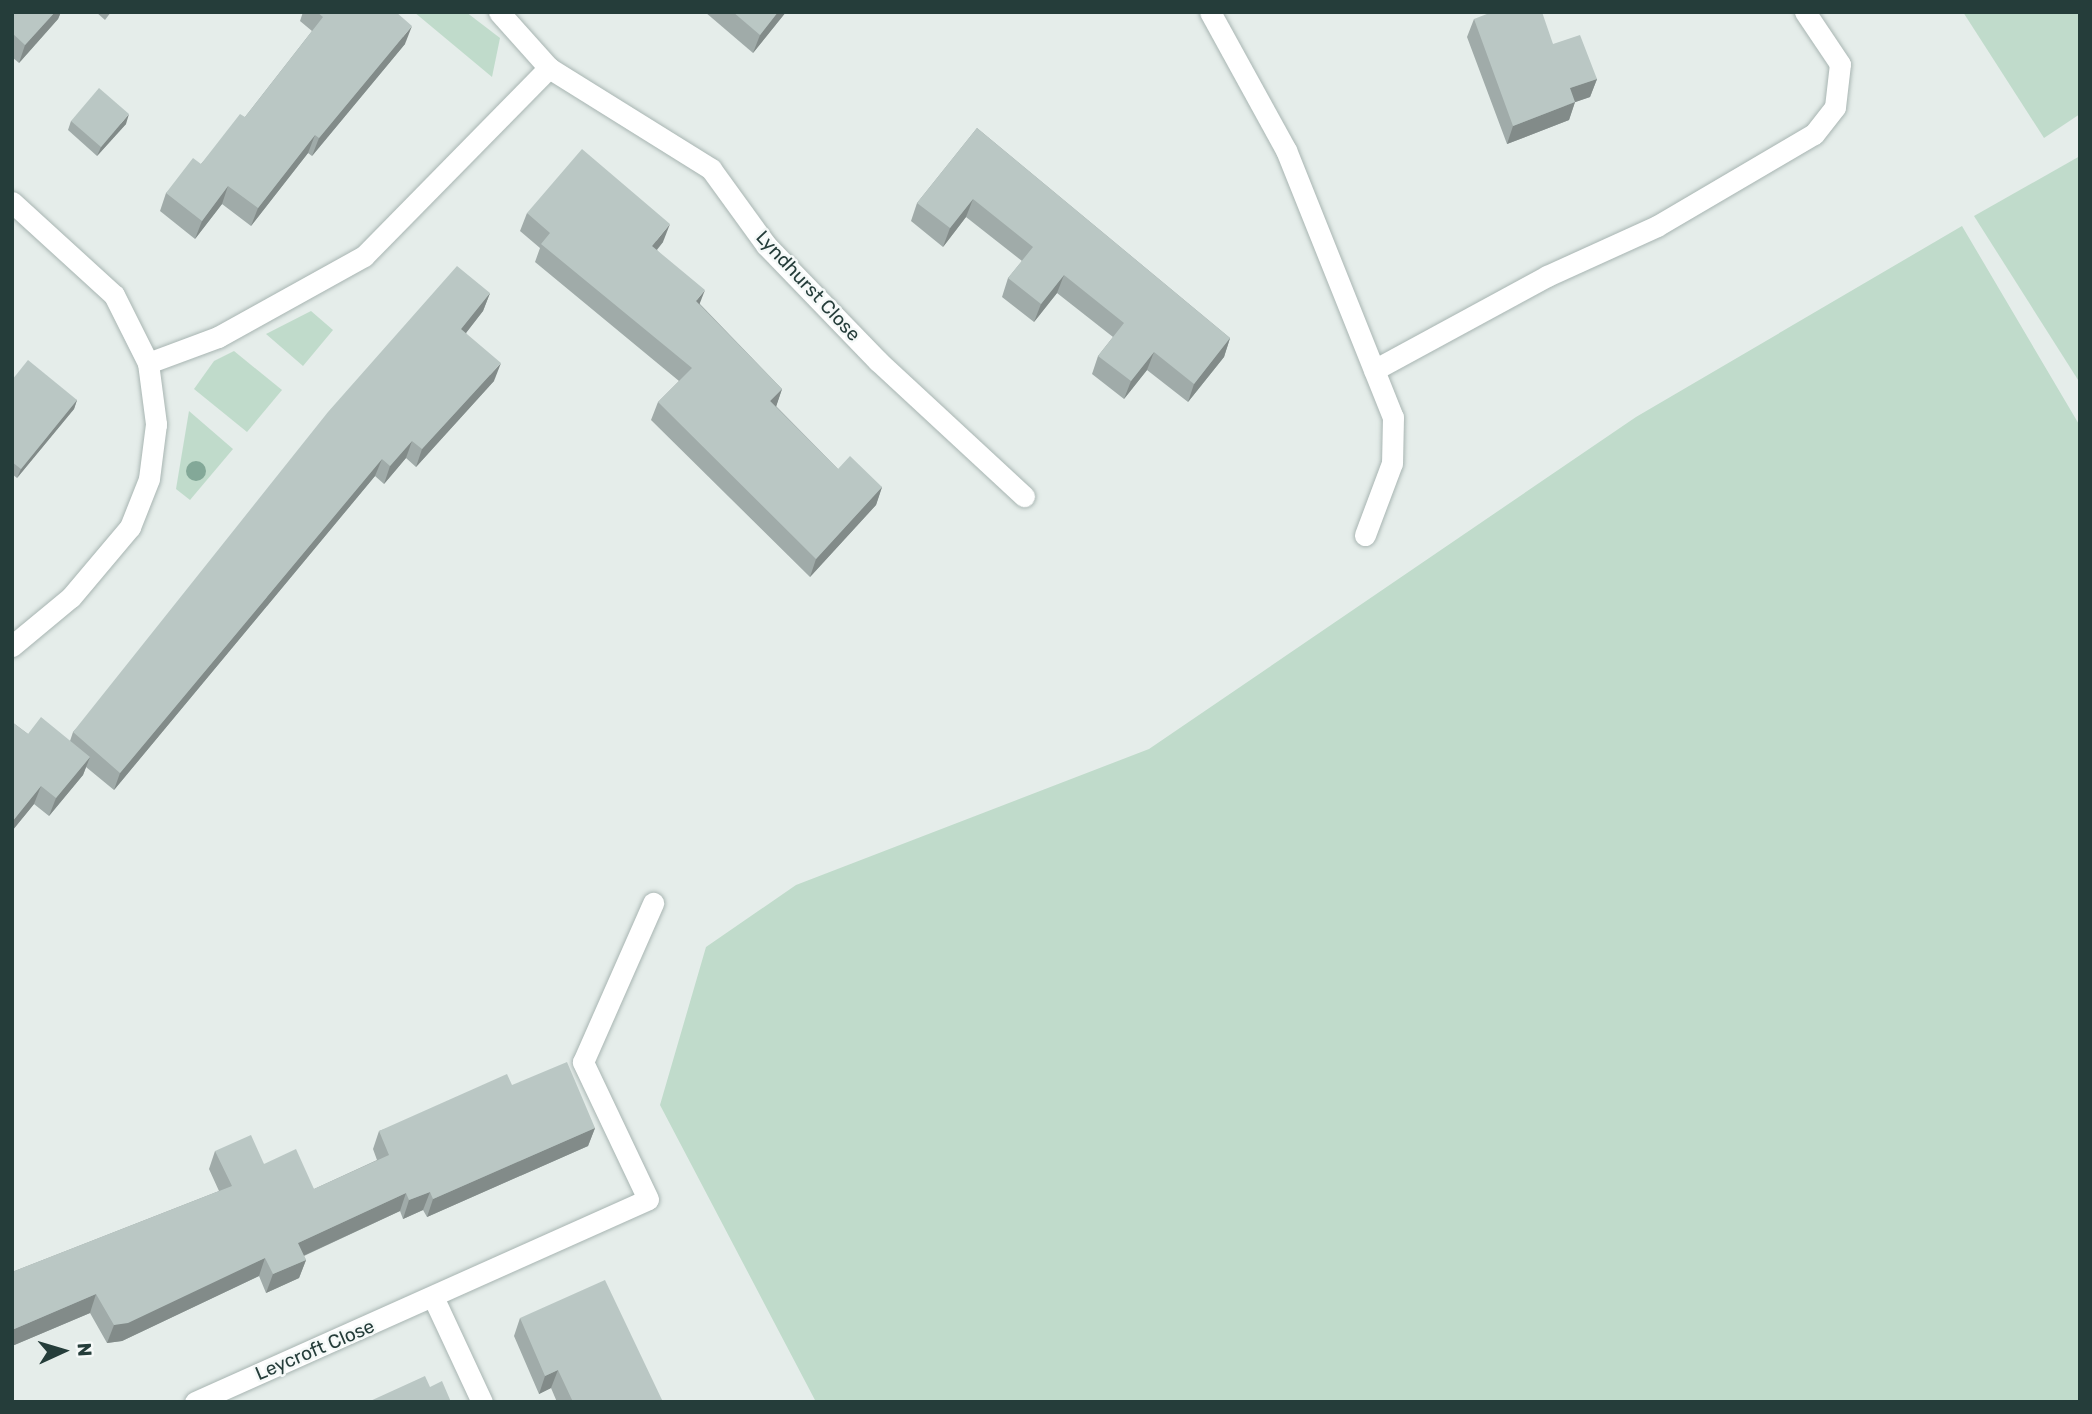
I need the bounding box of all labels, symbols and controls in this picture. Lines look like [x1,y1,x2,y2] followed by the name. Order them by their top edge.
[751,226,865,346] street label: Lyndhurst Close
[252,1315,378,1385] street label: Leycroft Close
[28,1316,98,1386] north arrow
[72,1342,96,1357] text: N

